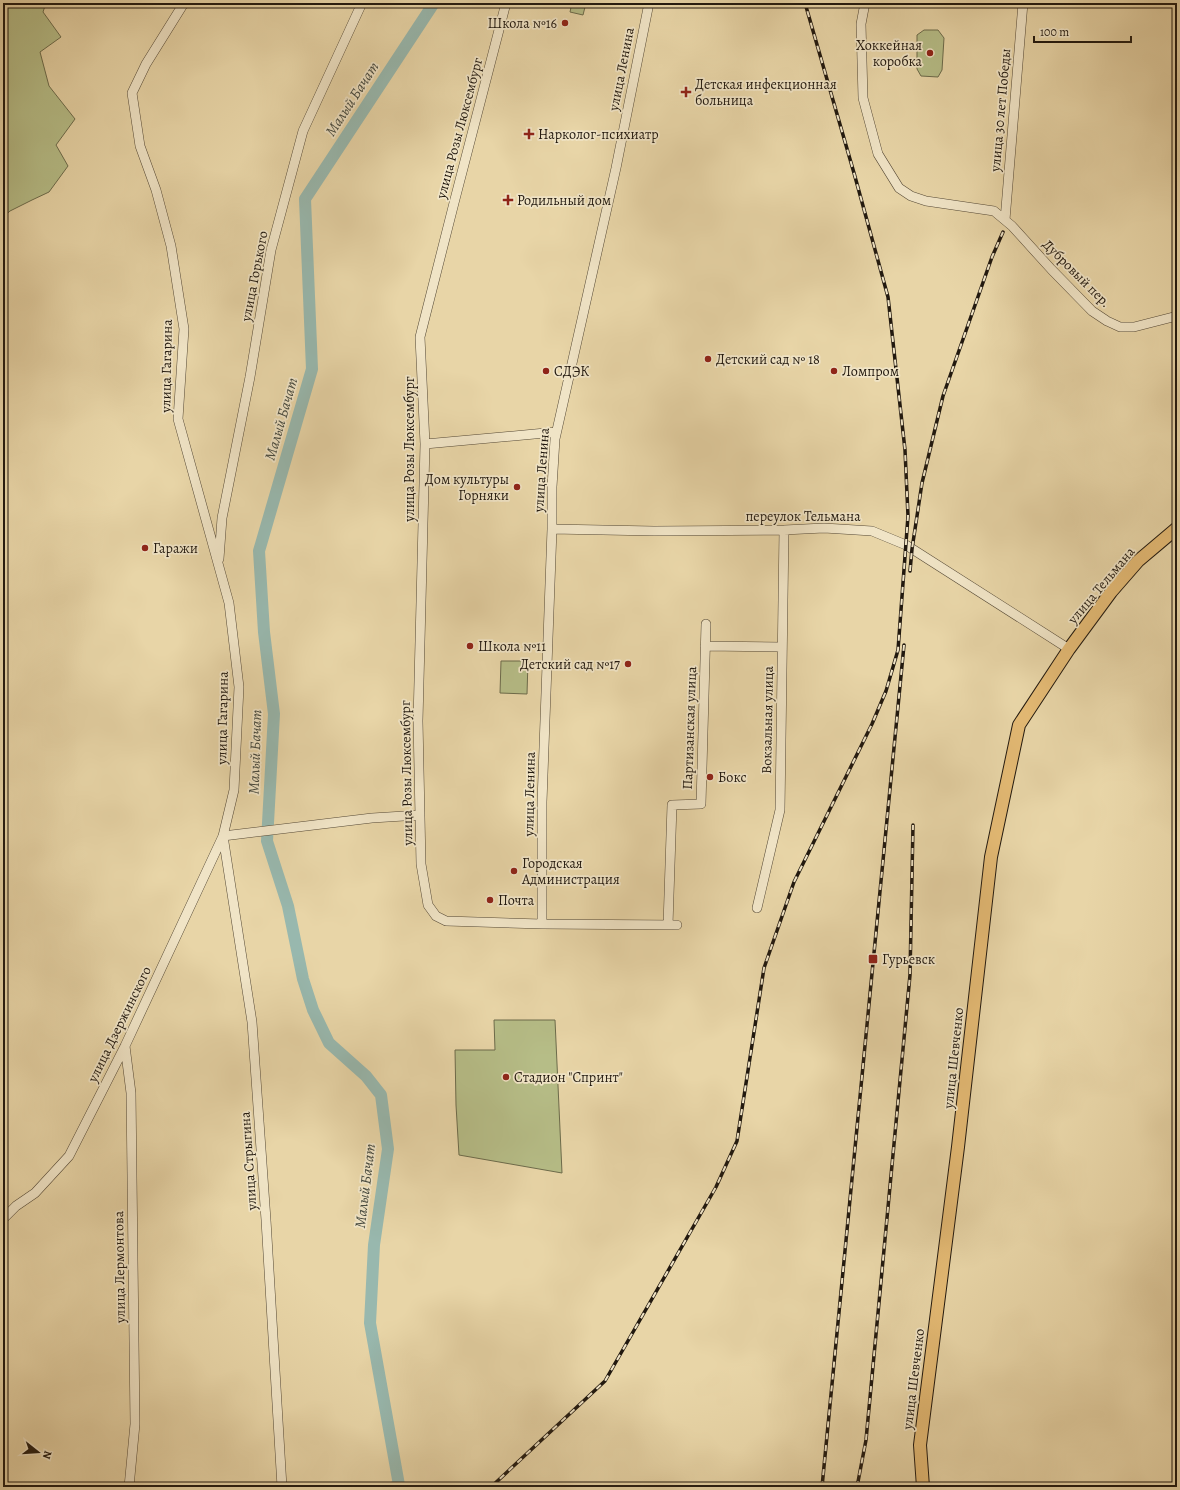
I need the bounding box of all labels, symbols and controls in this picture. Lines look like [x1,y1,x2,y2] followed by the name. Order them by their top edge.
[487,14,557,33] place label: Школа №16
[560,18,570,28] marker: Школа №16
[1034,18,1131,44] scale bar
[1040,24,1069,40] text: 100 m
[604,25,639,113] street label: улица Ленина
[856,36,923,71] place label: Хоккейная коробка
[925,48,935,58] marker: Хоккейная коробка
[986,48,1015,173] street label: улица 30 лет Победы
[431,55,488,202] street label: улица Розы Люксембург
[320,58,384,140] water label: Малый Бачат
[695,75,837,110] place label: Детская инфекционная больница
[680,86,692,98] marker: Детская инфекционная больница
[538,125,659,144] place label: Нарколог-психиатр
[523,128,535,140] marker: Нарколог-психиатр
[517,191,611,210] place label: Родильный дом
[502,194,514,206] marker: Родильный дом
[236,229,273,324] street label: улица Горького
[1038,235,1115,312] street label: Дубровый пер.
[156,319,177,414] street label: улица Гагарина
[716,350,820,369] place label: Детский сад № 18
[703,354,713,364] marker: Детский сад № 18
[554,362,589,381] place label: СДЭК
[842,362,899,381] place label: Ломпром
[541,366,551,376] marker: СДЭК
[829,366,839,376] marker: Ломпром
[260,375,302,463] water label: Малый Бачат
[400,376,419,523] street label: улица Розы Люксембург
[529,427,554,514] street label: улица Ленина
[425,470,509,505] place label: Дом культуры Горняки
[512,482,522,492] marker: Дом культуры Горняки
[745,507,861,526] street label: переулок Тельмана
[153,539,198,558] place label: Гаражи
[1063,542,1140,629] street label: улица Тельмана
[140,543,150,553] marker: Гаражи
[478,637,546,656] place label: Школа №11
[465,641,475,651] marker: Школа №11
[520,655,620,674] place label: Детский сад №17
[623,659,633,669] marker: Детский сад №17
[757,665,778,774] street label: Вокзальная улица
[678,666,701,790] street label: Партизанская улица
[212,671,233,766] street label: улица Гагарина
[396,700,417,847] street label: улица Розы Люксембург
[244,709,266,795] water label: Малый Бачат
[519,751,540,838] street label: улица Ленина
[718,768,746,787] place label: Бокс
[705,772,715,782] marker: Бокс
[521,854,620,889] place label: Городская Администрация
[509,866,519,876] marker: Городская Администрация
[498,891,535,910] place label: Почта
[485,895,495,905] marker: Почта
[882,950,935,969] place label: Гурьевск
[867,953,879,965] marker: Гурьевск
[83,963,156,1086] street label: улица Дзержинского
[939,1007,968,1111] street label: улица Шевченко
[514,1068,623,1087] place label: Стадион "Спринт"
[501,1072,511,1082] marker: Стадион "Спринт"
[236,1110,261,1212] street label: улица Стрыгина
[350,1143,380,1229] water label: Малый Бачат
[109,1210,130,1324] street label: улица Лермонтова
[898,1328,929,1432] street label: улица Шевченко
[18,1432,58,1472] north arrow
[39,1449,55,1461] text: N

